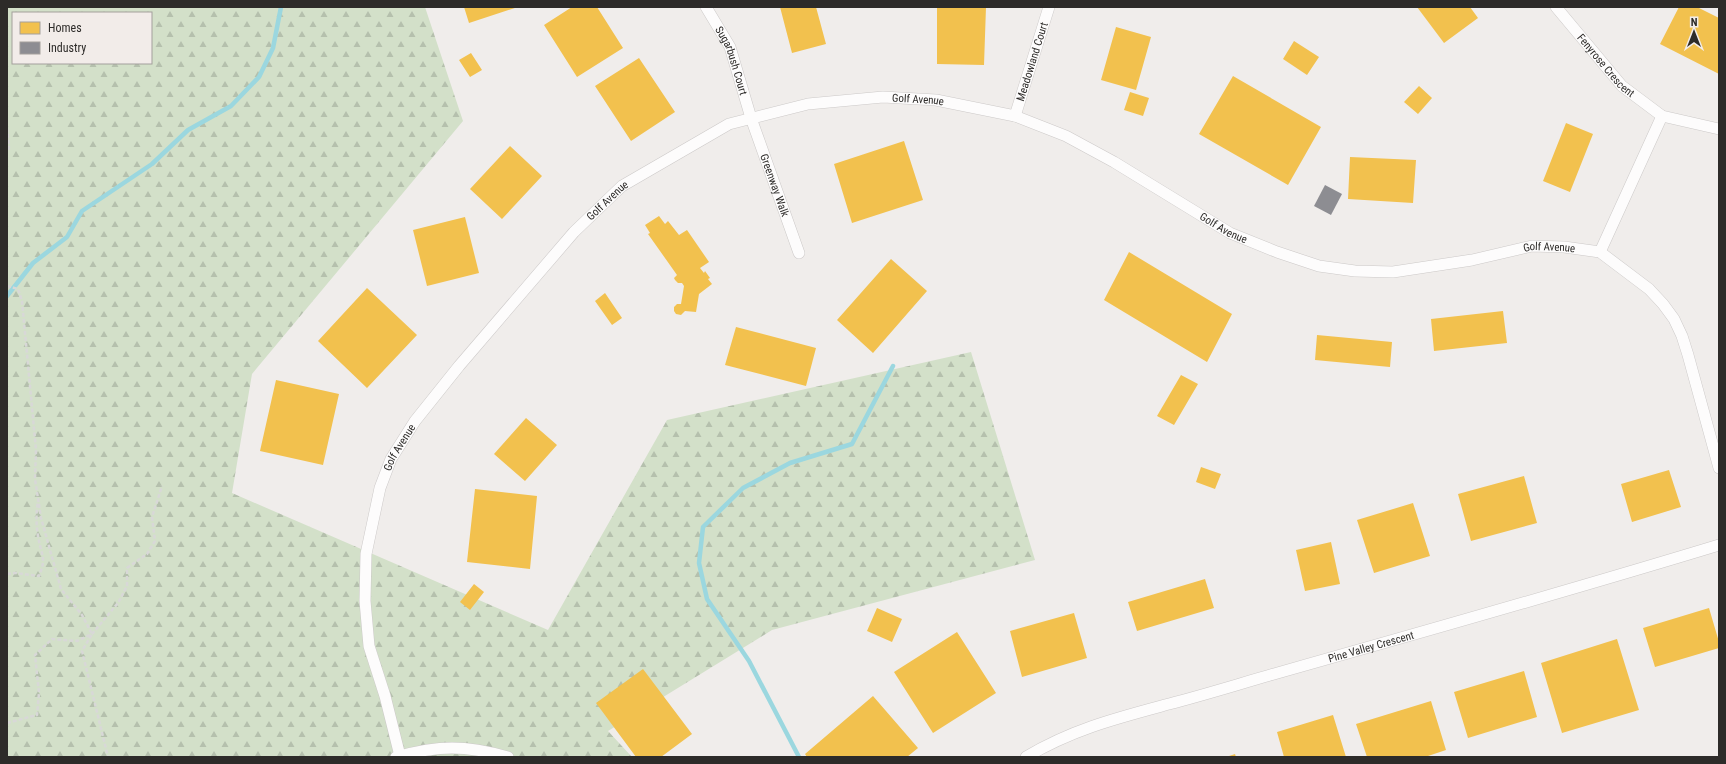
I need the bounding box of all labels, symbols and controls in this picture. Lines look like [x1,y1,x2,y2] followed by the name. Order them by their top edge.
[12,12,152,64] legend
[1674,12,1714,52] north arrow
[1691,16,1698,29] text: N
[48,21,82,35] text: Homes
[1014,21,1051,103] street label: Meadowland Court
[712,24,750,97] street label: Sugarbush Court
[1574,31,1637,100] street label: Fenyrose Crescent
[48,41,86,55] text: Industry
[892,92,945,108] street label: Golf Avenue
[757,152,792,219] street label: Greenway Walk
[584,178,630,223] street label: Golf Avenue
[1197,210,1249,246] street label: Golf Avenue
[1522,240,1576,255] street label: Golf Avenue
[381,422,418,473] street label: Golf Avenue
[1327,629,1416,665] street label: Pine Valley Crescent

